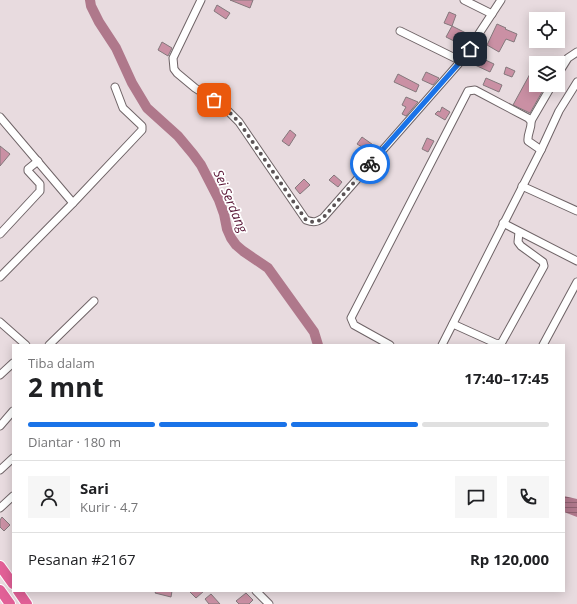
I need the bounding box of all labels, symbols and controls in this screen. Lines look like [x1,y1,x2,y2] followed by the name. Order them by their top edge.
[529,12,565,92] map controls
[529,12,565,48] button: locate
[453,32,487,66] pin
[459,38,481,60] icon: home
[529,56,565,92] button: layers
[197,83,231,117] pin
[203,89,225,111] icon: bag
[350,144,390,184] courier
[359,153,381,175] icon: bike
[210,167,253,236] water label: Sei Serdang
[28,354,95,372] text: Tiba dalam
[464,368,549,388] text: 17:40–17:45
[28,369,104,405] text: 2 mnt
[28,433,121,451] text: Diantar · 180 m
[28,476,70,518] button: person
[455,476,497,518] button: chat
[507,476,549,518] button: phone
[80,478,109,498] text: Sari
[80,498,138,516] text: Kurir · 4.7
[28,549,136,569] text: Pesanan #2167
[470,549,549,569] text: Rp 120,000

